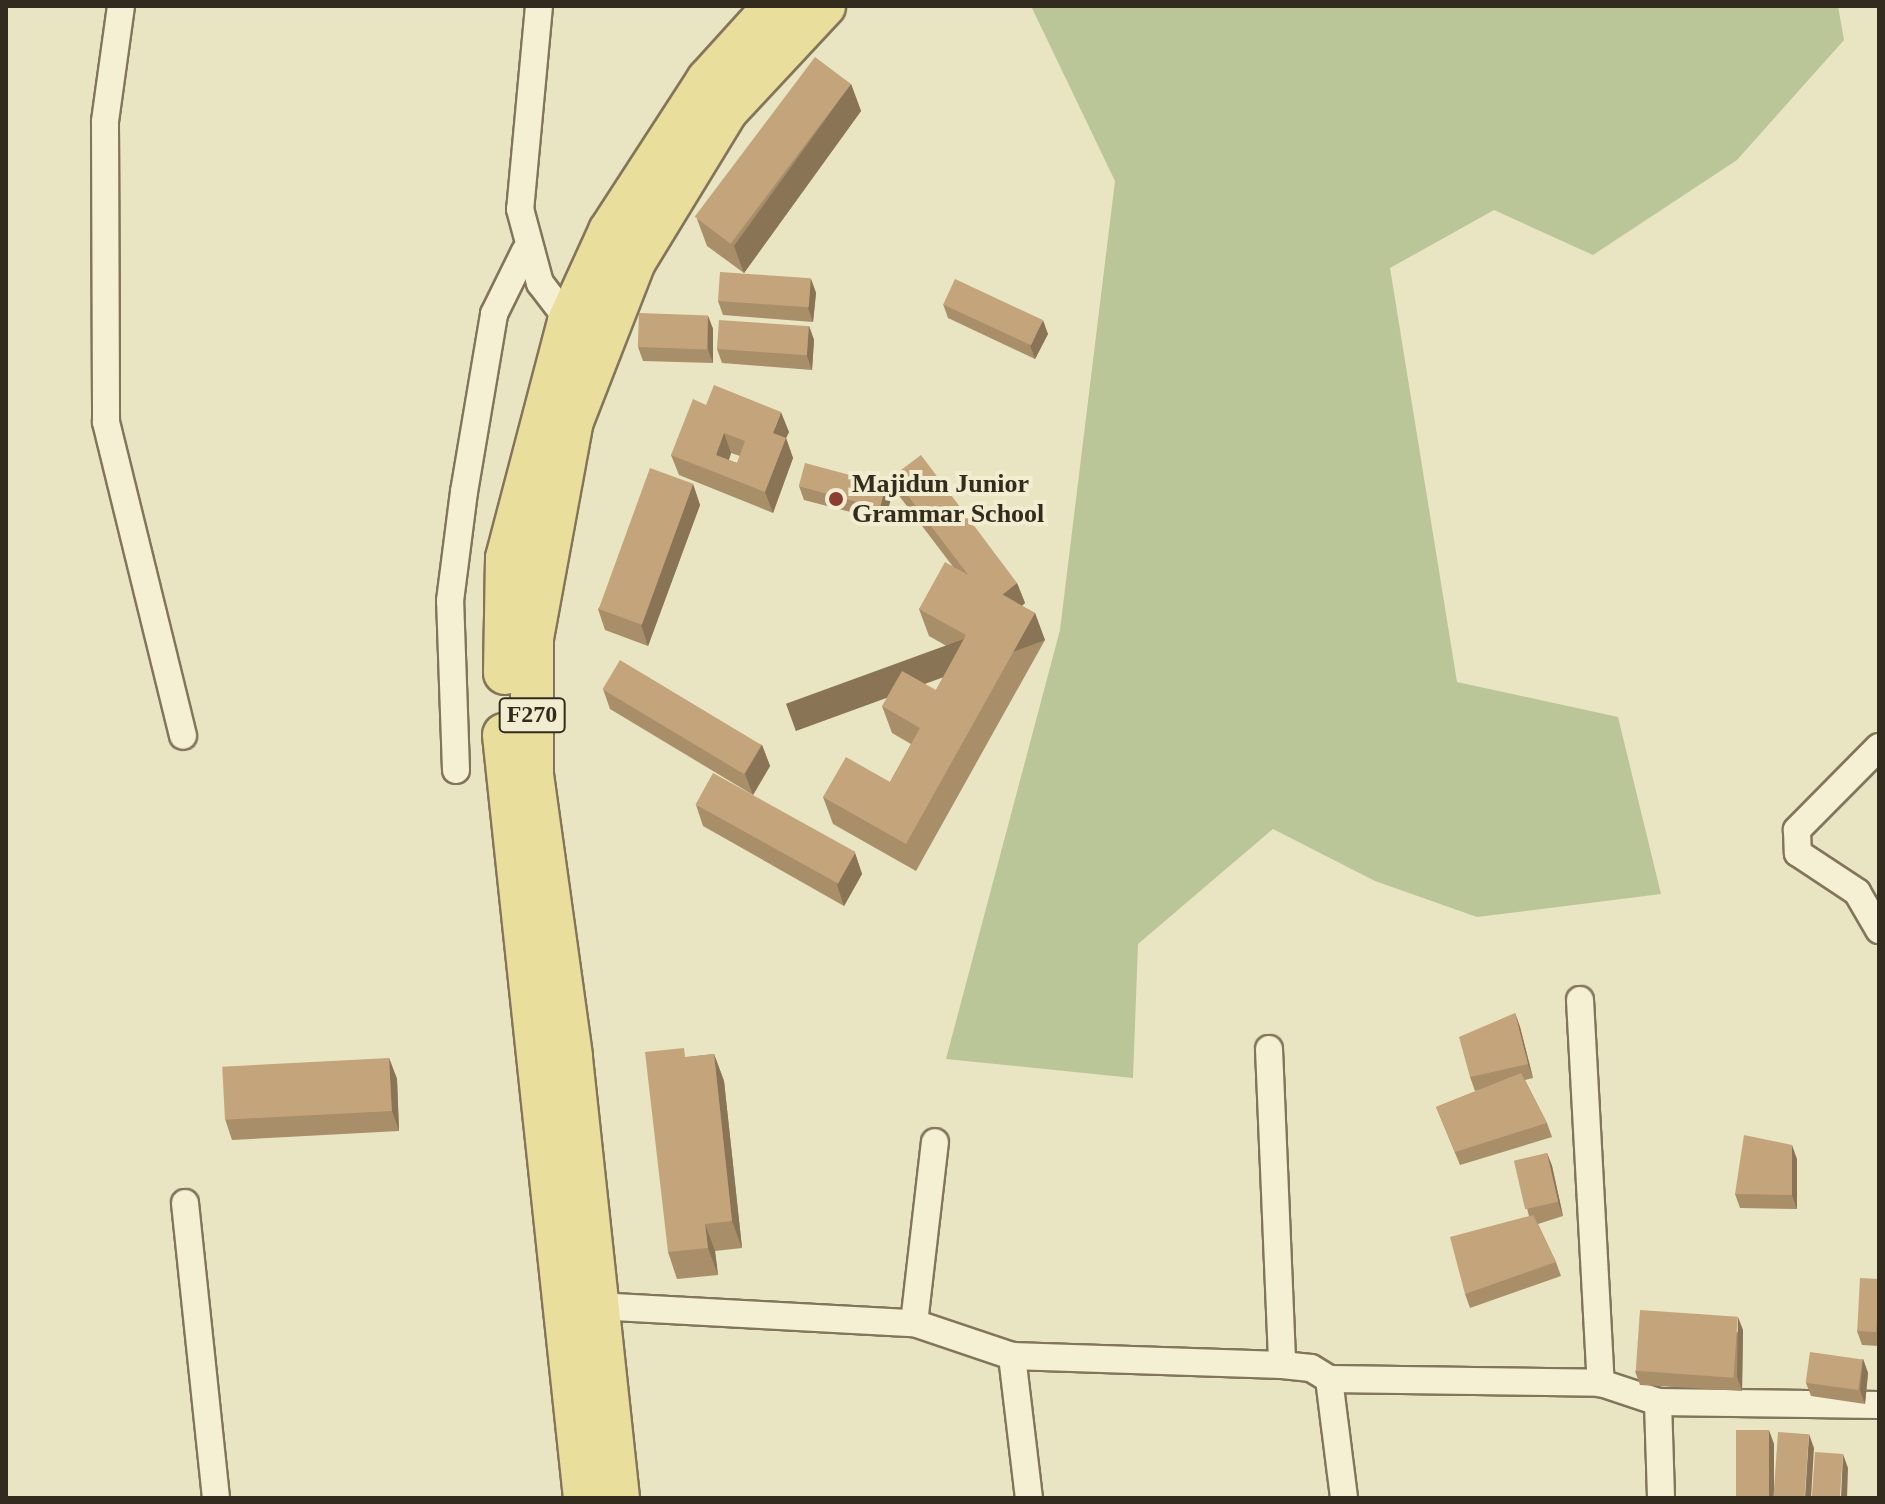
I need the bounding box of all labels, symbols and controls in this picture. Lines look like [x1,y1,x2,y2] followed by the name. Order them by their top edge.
[852,468,1045,530] place label: Majidun Junior Grammar School
[827,490,845,508] marker: Majidun Junior Grammar School
[498,695,566,735] road number: F270

